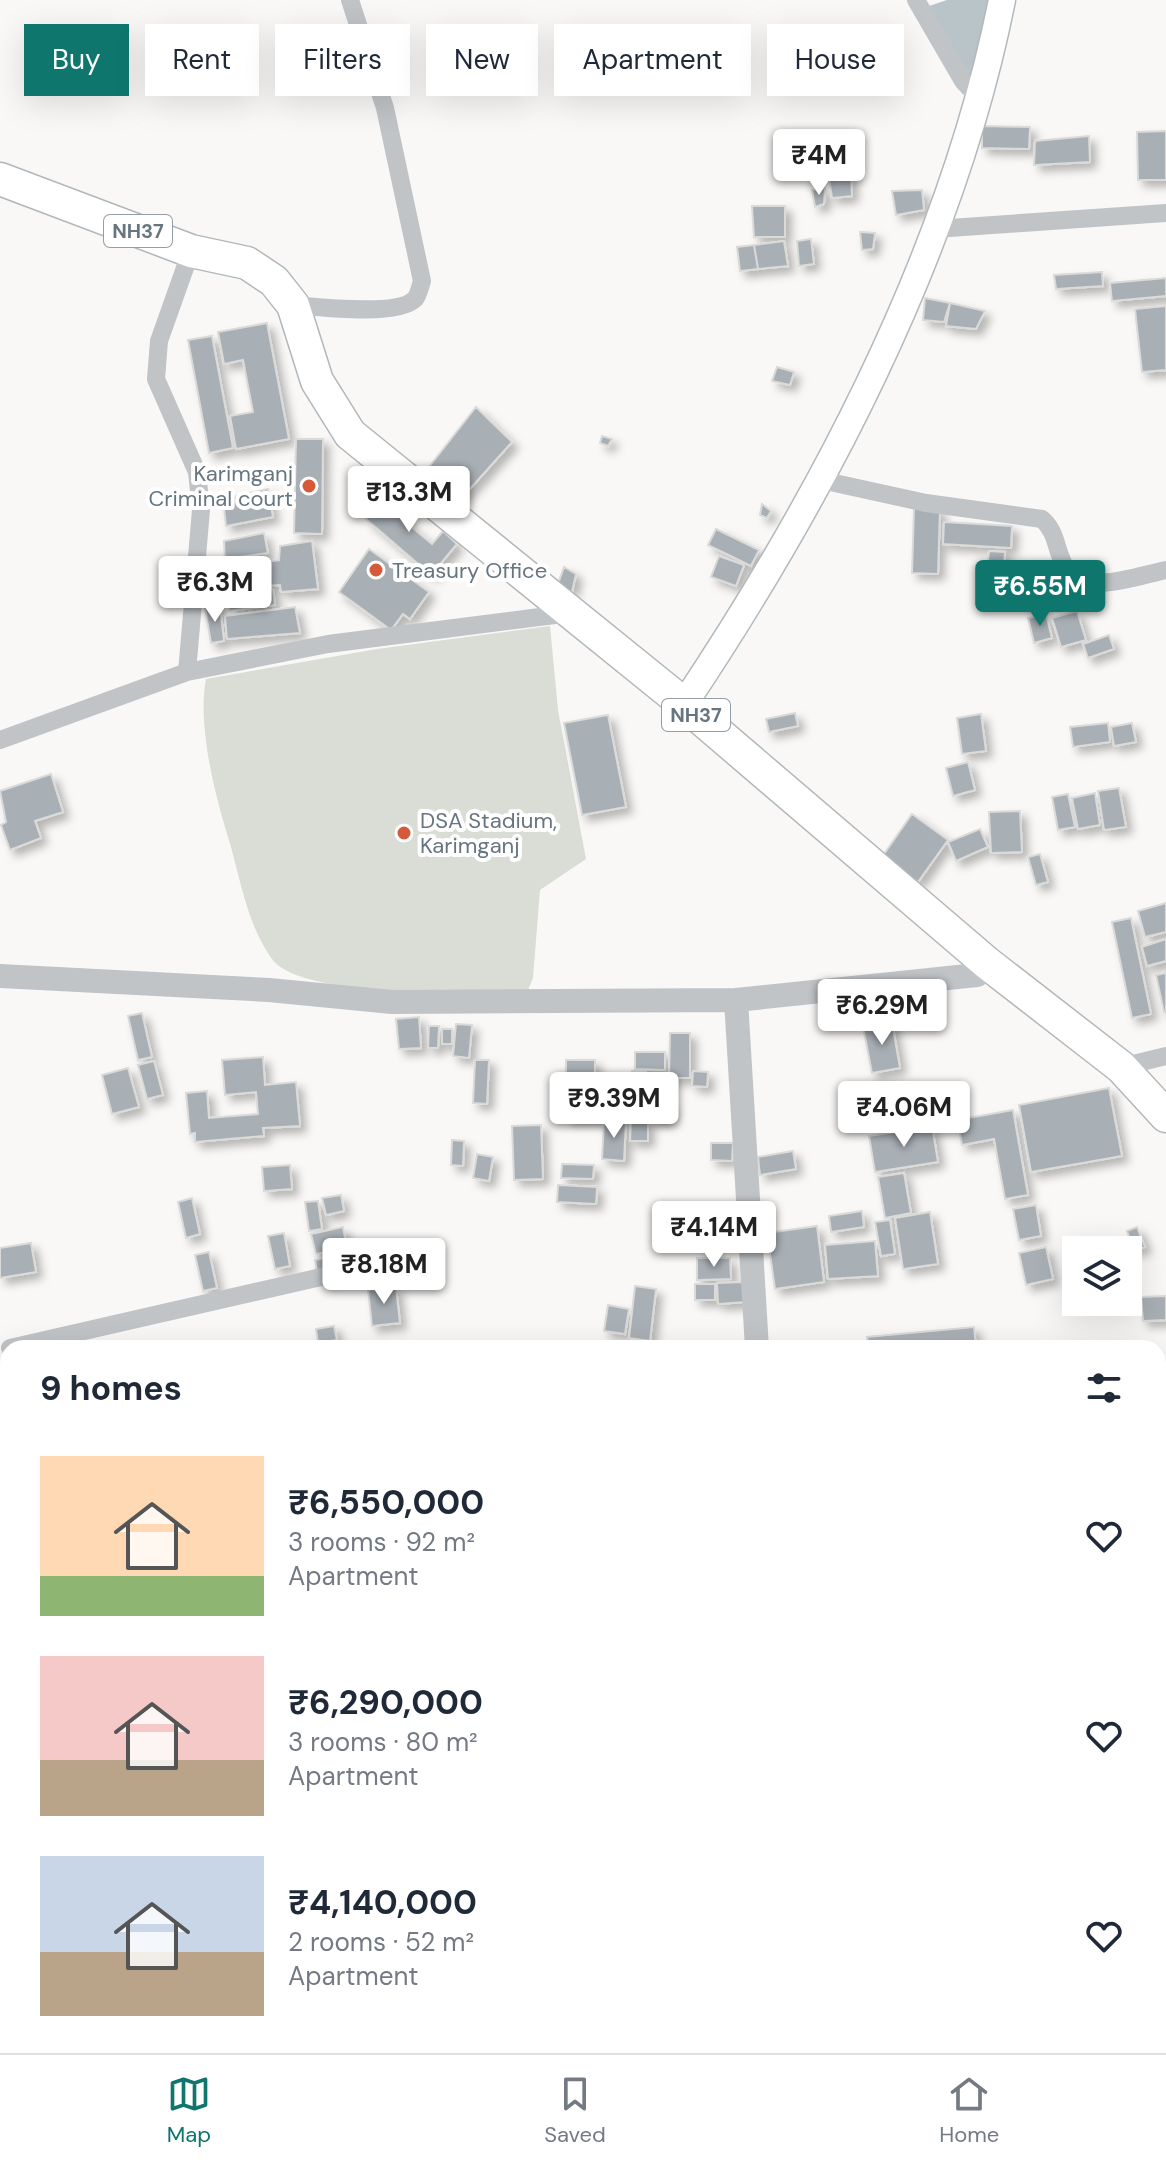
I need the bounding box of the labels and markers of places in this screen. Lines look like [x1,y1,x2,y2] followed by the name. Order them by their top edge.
[780,129,858,197] pin: ₹4M
[149,459,293,513] place label: Karimganj Criminal court
[344,466,474,534] pin: ₹13.3M
[300,477,318,495] marker: Karimganj Criminal court
[159,556,271,624] pin: ₹6.3M
[392,556,547,585] place label: Treasury Office
[975,560,1105,628] pin: ₹6.55M
[367,561,385,579] marker: Treasury Office
[420,806,557,860] place label: DSA Stadium, Karimganj
[395,824,413,842] marker: DSA Stadium, Karimganj
[817,979,947,1047] pin: ₹6.29M
[549,1072,679,1140] pin: ₹9.39M
[839,1081,969,1149] pin: ₹4.06M
[649,1201,779,1269] pin: ₹4.14M
[319,1238,449,1306] pin: ₹8.18M

